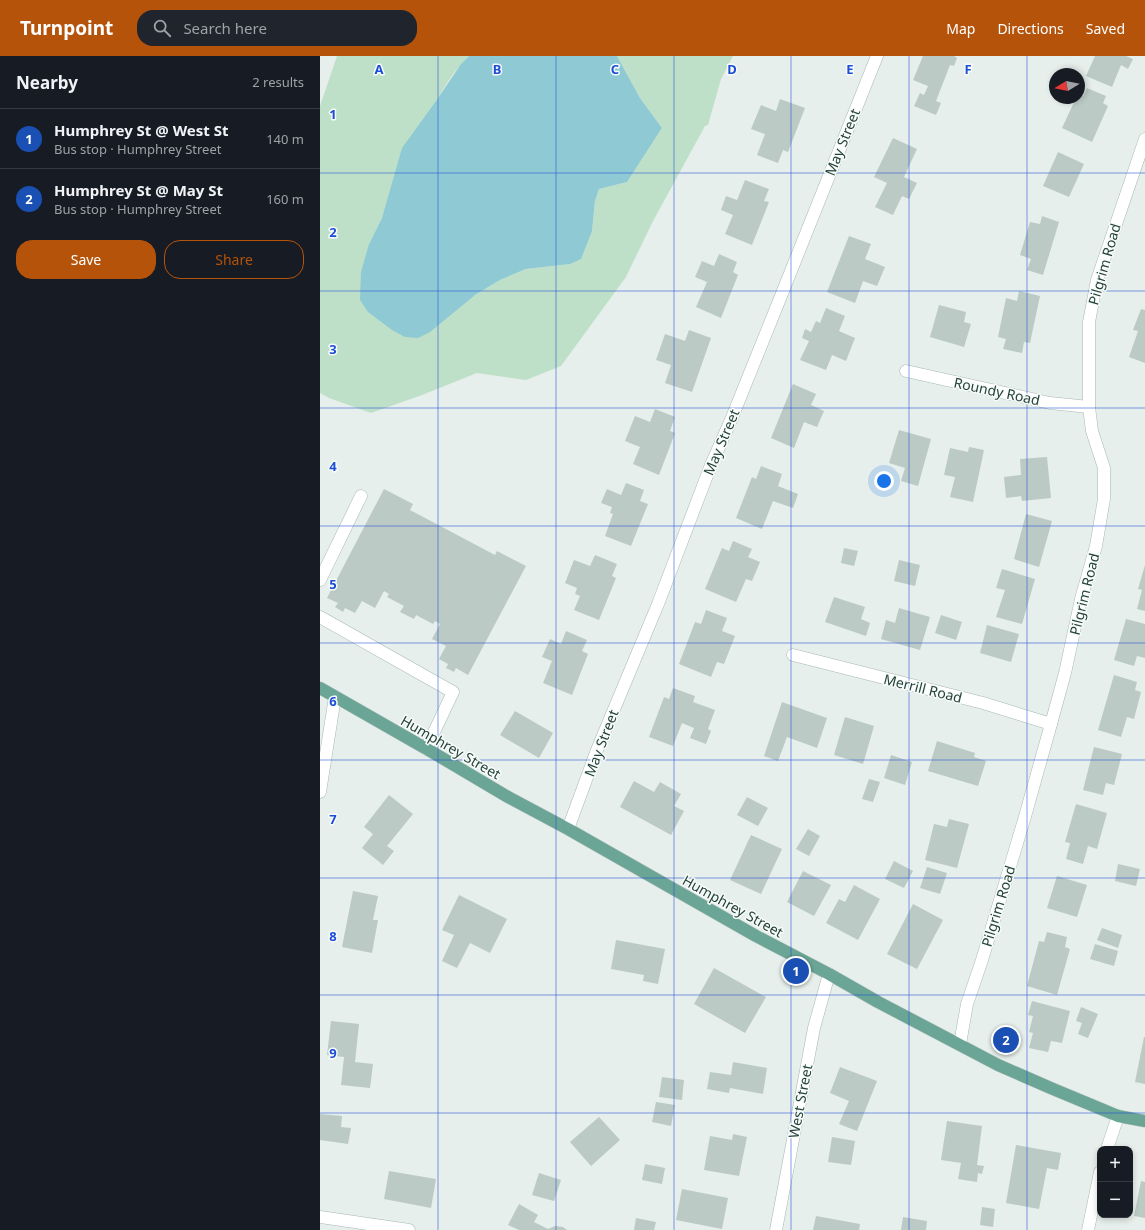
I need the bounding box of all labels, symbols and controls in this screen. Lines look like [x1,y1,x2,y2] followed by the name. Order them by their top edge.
[137,10,417,46] search box
[20,15,113,41] text: Turnpoint
[151,17,173,39] icon: search
[183,18,267,38] text: Search here
[946,19,975,38] text: Map
[997,19,1064,38] text: Directions
[1086,19,1125,38] text: Saved
[375,60,384,78] text: A
[493,60,501,78] text: B
[611,60,619,78] text: C
[727,60,737,78] text: D
[846,60,854,78] text: E
[964,60,972,78] text: F
[1049,68,1085,104] north arrow
[16,71,78,94] text: Nearby
[252,73,304,91] text: 2 results
[329,105,337,123] text: 1
[820,106,864,178] street label: May Street
[54,120,229,140] text: Humphrey St @ West St
[25,130,33,148] text: 1
[266,130,304,148] text: 140 m
[54,140,221,158] text: Bus stop · Humphrey Street
[54,180,223,200] text: Humphrey St @ May St
[25,190,33,208] text: 2
[266,190,304,208] text: 160 m
[54,200,221,218] text: Bus stop · Humphrey Street
[1083,221,1125,307] street label: Pilgrim Road
[329,223,337,241] text: 2
[16,240,156,279] button: Save
[164,240,304,279] button: Share
[329,340,337,358] text: 3
[952,373,1042,409] street label: Roundy Road
[698,406,744,478] street label: May Street
[329,457,337,475] text: 4
[874,471,894,491] your location
[1065,551,1103,637] street label: Pilgrim Road
[329,575,337,593] text: 5
[882,669,964,707] street label: Merrill Road
[329,692,337,710] text: 6
[580,707,622,779] street label: May Street
[398,711,504,783] street label: Humphrey Street
[329,810,337,828] text: 7
[977,863,1019,949] street label: Pilgrim Road
[679,870,787,942] street label: Humphrey Street
[329,927,337,945] text: 8
[783,956,809,986] pin: 1
[993,1025,1019,1055] pin: 2
[329,1044,337,1062] text: 9
[784,1062,816,1140] street label: West Street
[1097,1146,1133,1218] map controls
[1097,1146,1133,1182] button: +
[1097,1182,1133,1218] button: −

